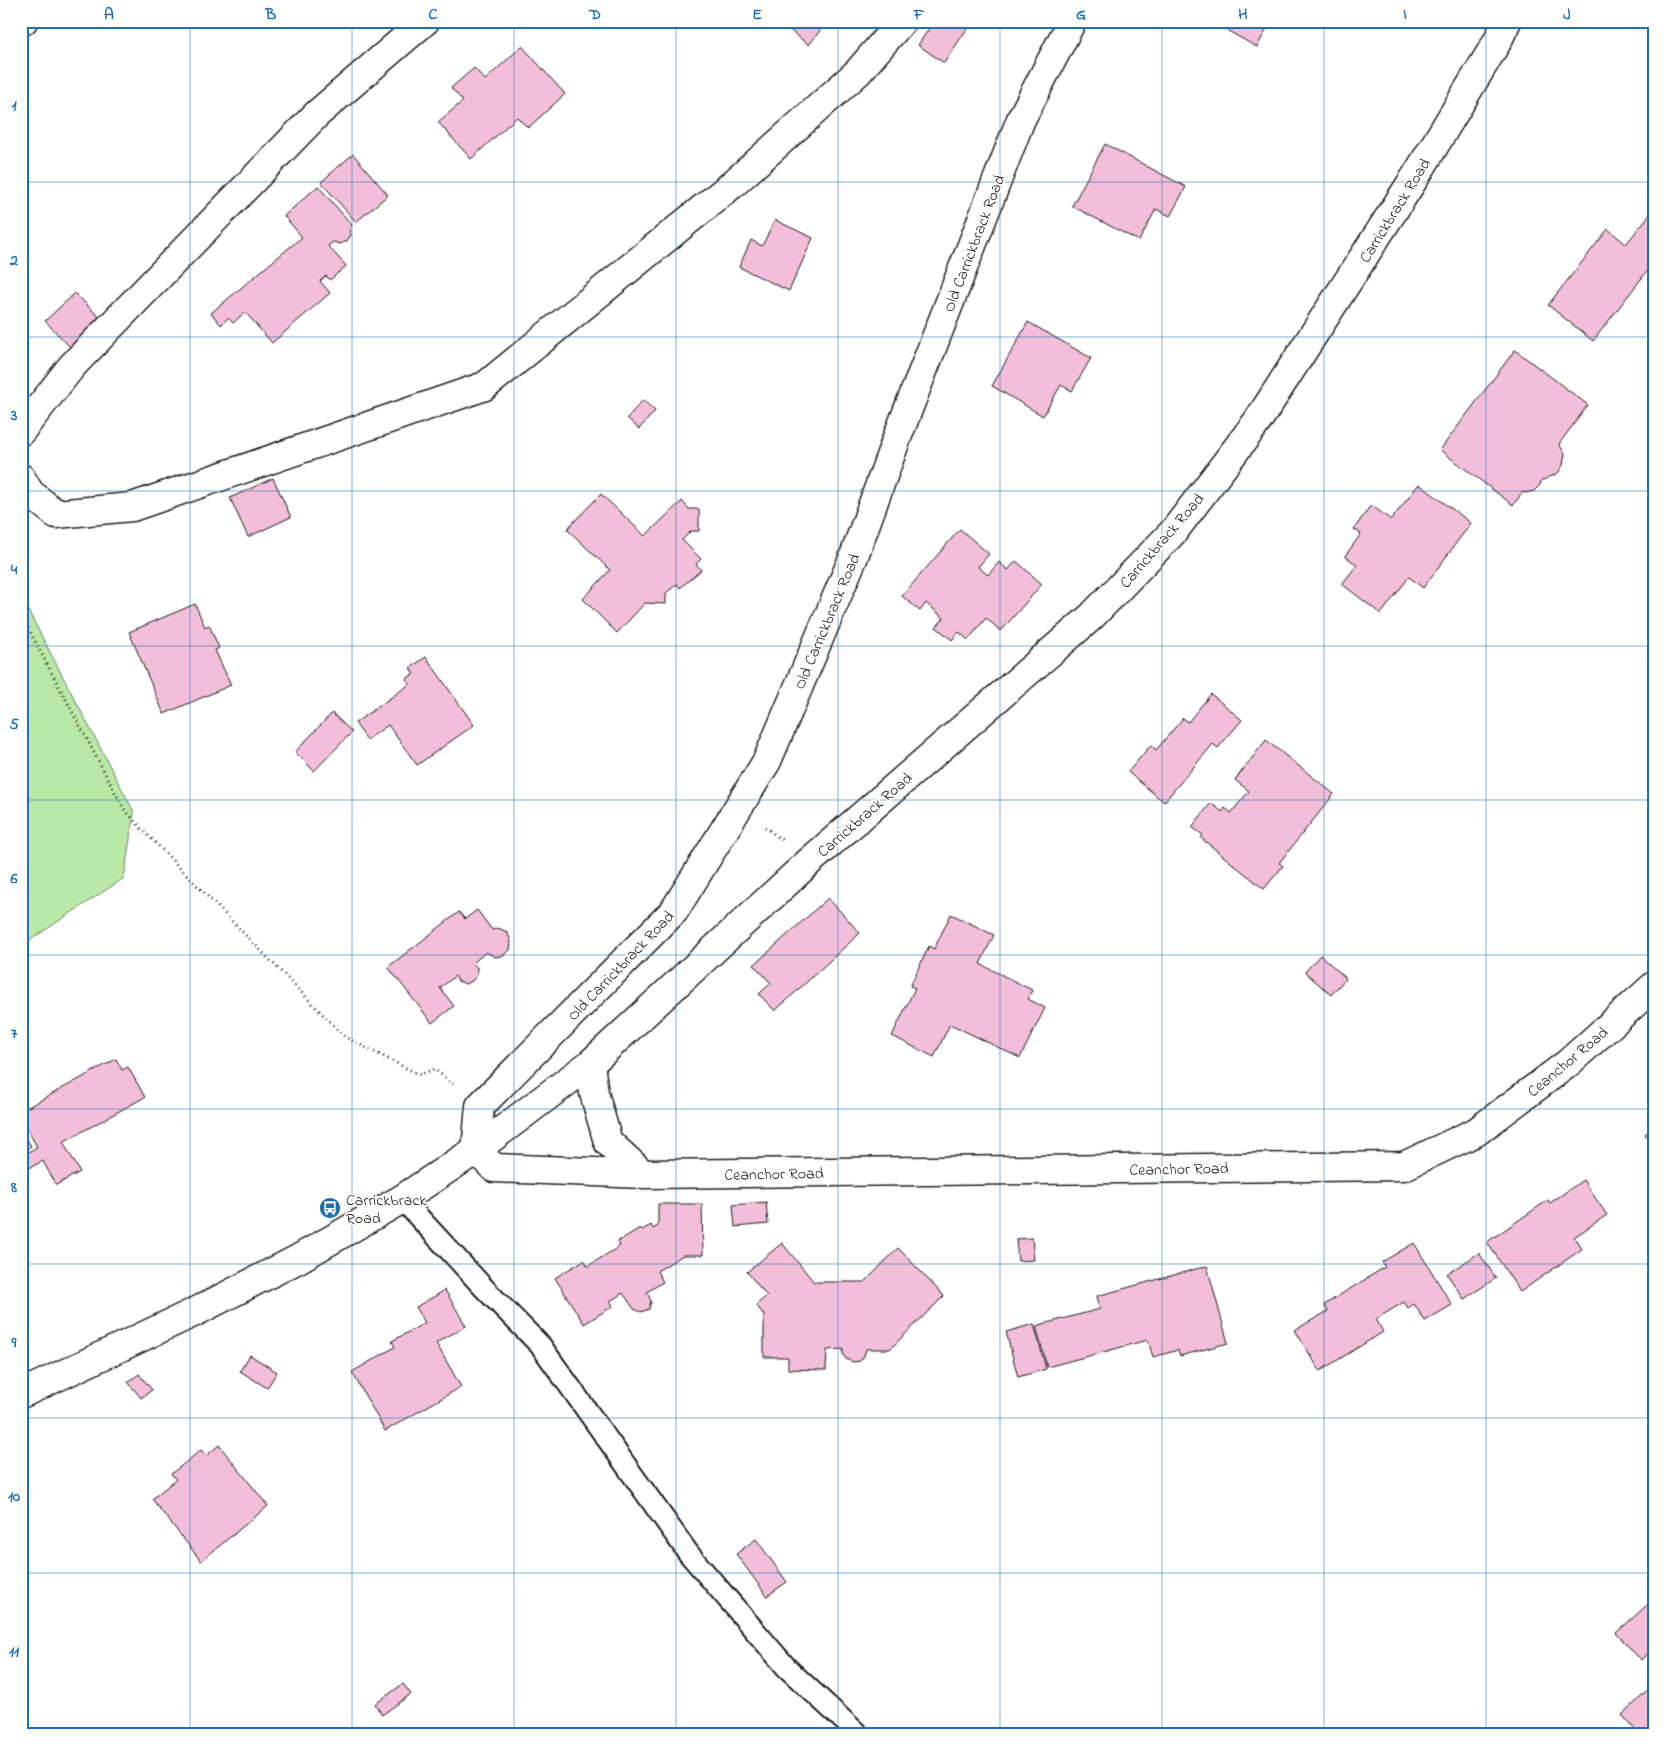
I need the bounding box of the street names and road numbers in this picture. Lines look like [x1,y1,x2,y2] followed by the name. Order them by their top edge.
[1354,154,1437,268] street label: Carrickbrack Road
[938,171,1012,316] street label: Old Carrickbrack Road
[1114,488,1211,594] street label: Carrickbrack Road
[788,550,867,693] street label: Old Carrickbrack Road
[812,767,918,864] street label: Carrickbrack Road
[562,906,681,1027] street label: Old Carrickbrack Road
[1523,1021,1614,1104] street label: Ceanchor Road
[1129,1157,1229,1183] street label: Ceanchor Road
[724,1162,824,1188] street label: Ceanchor Road

